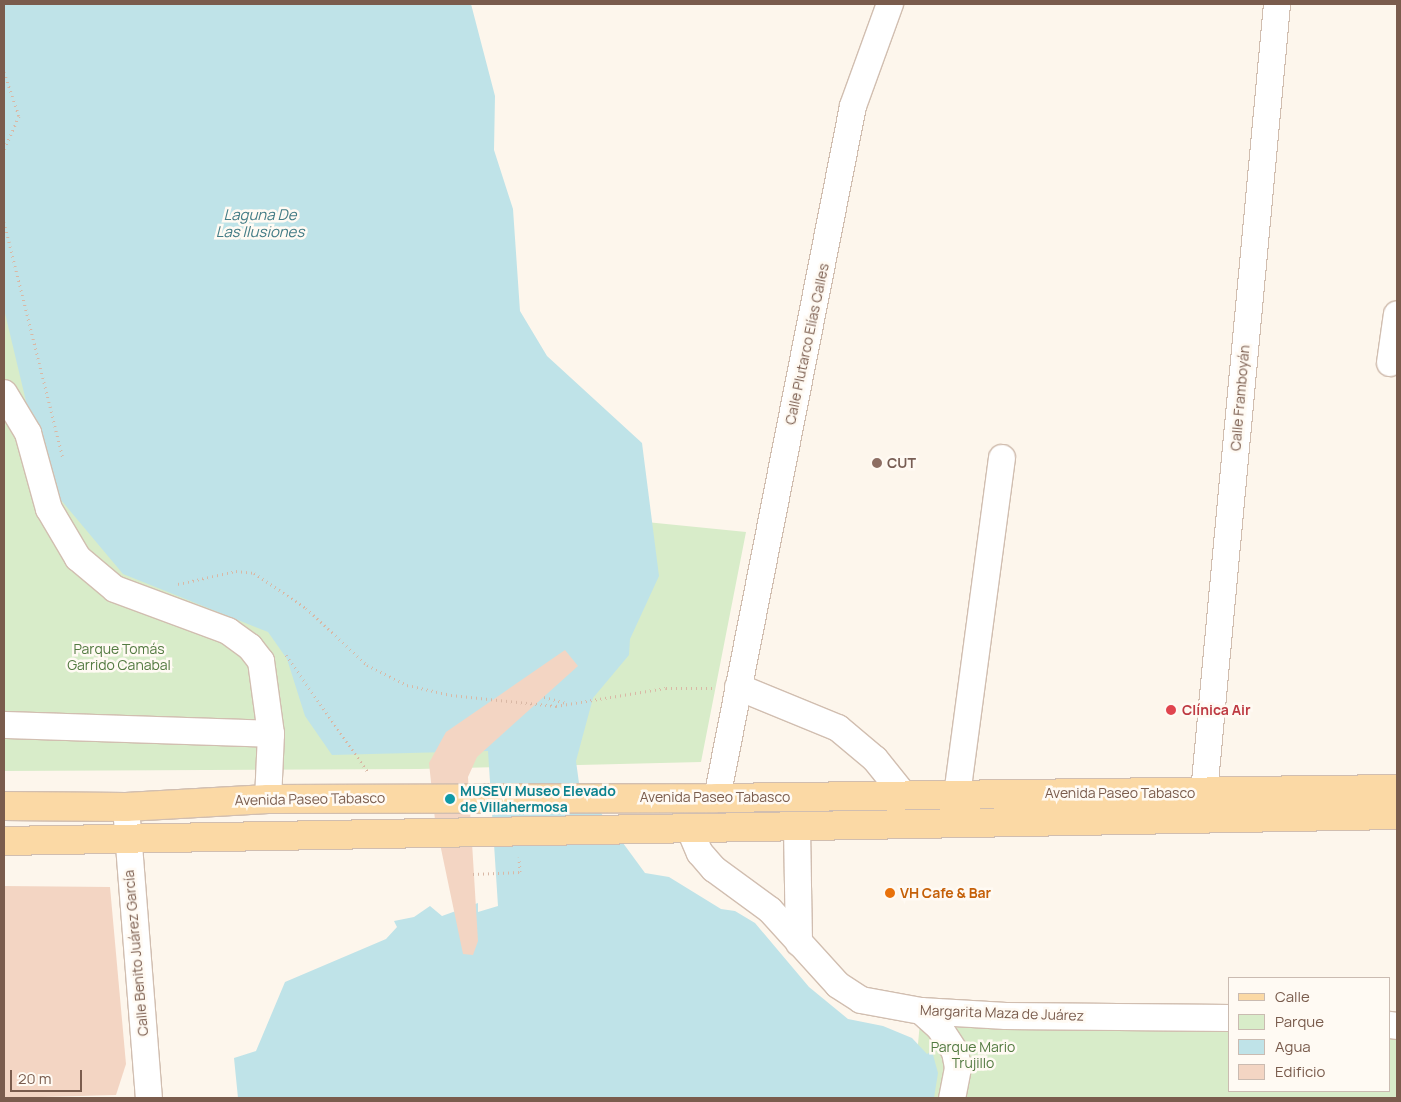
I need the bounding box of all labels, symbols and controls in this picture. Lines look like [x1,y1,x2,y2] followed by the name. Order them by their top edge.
[216,205,304,240] water label: Laguna De Las Ilusiones
[782,262,832,426] street label: Calle Plutarco Elías Calles
[1227,344,1253,452] street label: Calle Framboyán
[887,455,916,471] place label: CUT
[871,457,883,469] marker: CUT
[67,641,171,674] park label: Parque Tomás Garrido Canabal
[1182,702,1251,718] place label: Clínica Air
[1164,703,1178,717] marker: Clínica Air
[460,783,616,816] place label: MUSEVI Museo Elevado de Villahermosa
[1045,785,1195,801] street label: Avenida Paseo Tabasco
[235,789,385,809] street label: Avenida Paseo Tabasco
[640,789,790,805] street label: Avenida Paseo Tabasco
[444,793,456,805] marker: MUSEVI Museo Elevado de Villahermosa
[120,869,152,1037] street label: Calle Benito Juárez García
[900,885,991,901] place label: VH Cafe & Bar
[884,887,896,899] marker: VH Cafe & Bar
[1228,977,1391,1092] legend
[1275,986,1310,1007] text: Calle
[920,1002,1084,1024] street label: Margarita Maza de Juárez
[1275,1011,1324,1032] text: Parque
[1275,1036,1311,1057] text: Agua
[931,1039,1015,1072] park label: Parque Mario Trujillo
[12,1060,85,1092] scale bar
[1275,1061,1325,1082] text: Edificio
[18,1068,51,1089] text: 20 m

